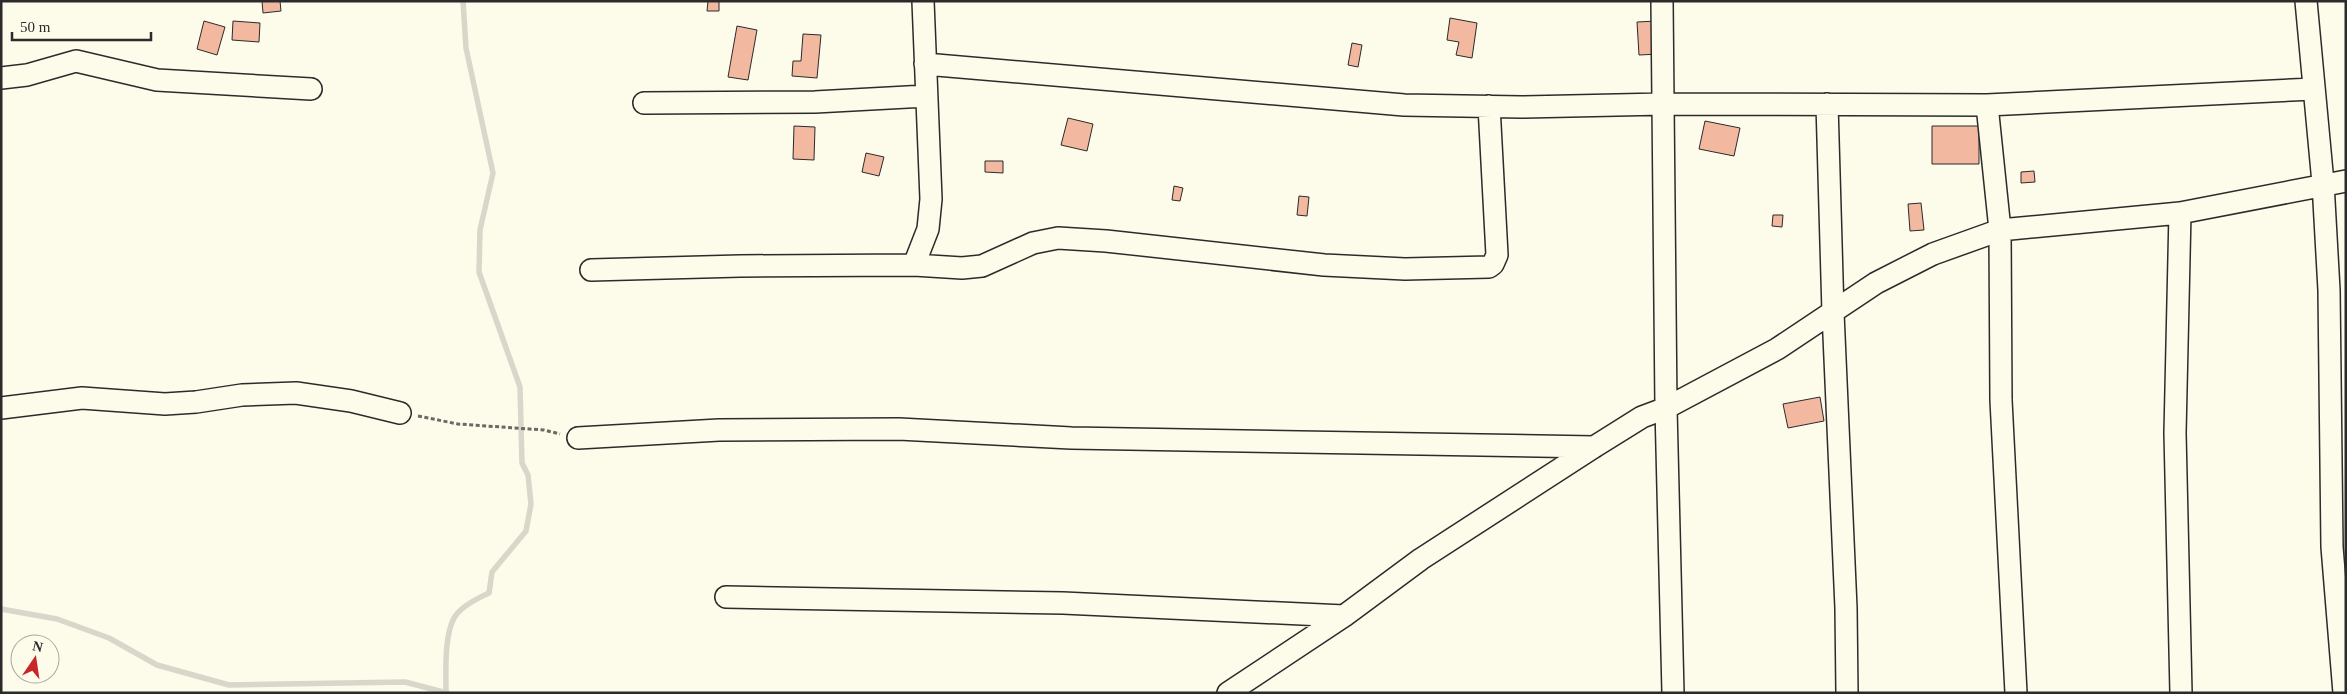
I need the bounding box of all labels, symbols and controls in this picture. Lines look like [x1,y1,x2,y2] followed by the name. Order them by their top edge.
[12,10,151,42] scale bar
[20,19,51,35] text: 50 m
[10,634,60,684] north arrow
[31,638,44,655] text: N

